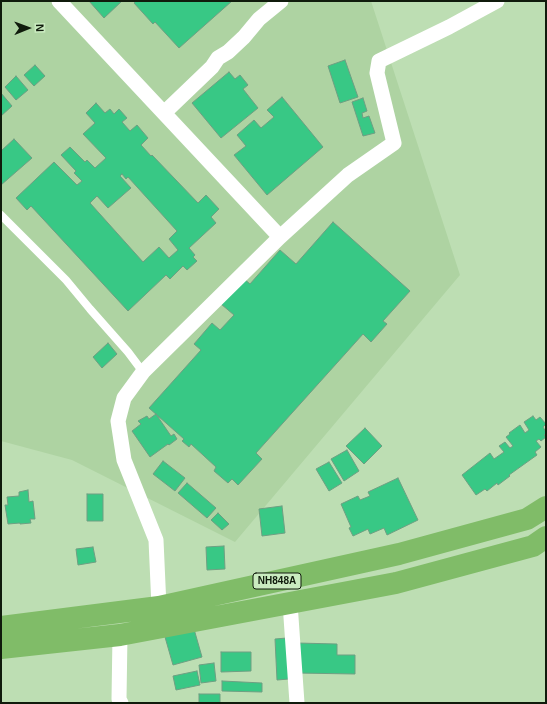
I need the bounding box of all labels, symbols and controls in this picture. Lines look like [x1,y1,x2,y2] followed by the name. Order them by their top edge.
[8,8,48,48] north arrow
[34,24,46,32] text: N
[253,573,301,589] road number: NH848A

